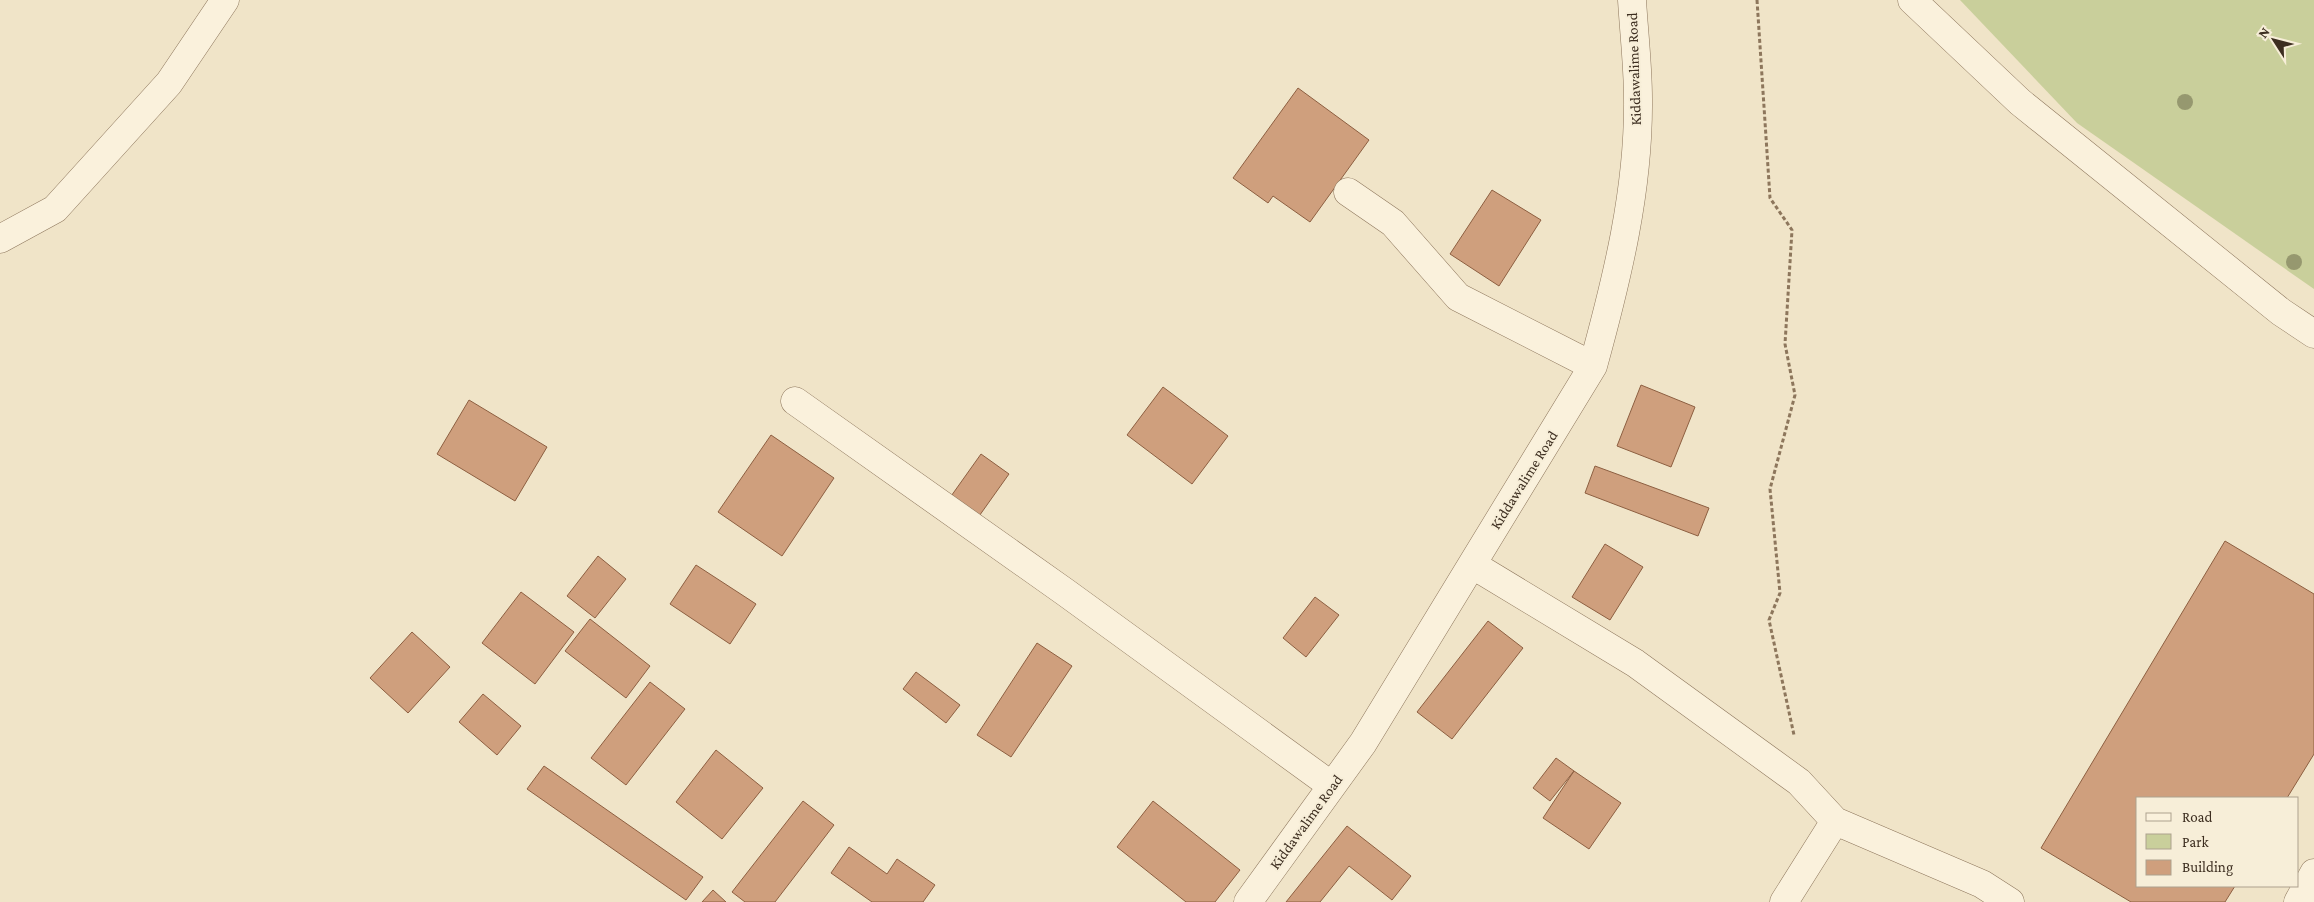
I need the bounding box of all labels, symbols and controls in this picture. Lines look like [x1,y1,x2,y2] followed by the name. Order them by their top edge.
[1624,12,1644,126] street label: Kiddawalime Road
[2249,15,2299,65] north arrow
[2254,23,2273,41] text: N
[1487,428,1561,532] street label: Kiddawalime Road
[1266,772,1346,872] street label: Kiddawalime Road
[2136,797,2299,887] legend
[2182,809,2213,825] text: Road
[2182,834,2209,850] text: Park
[2182,859,2233,876] text: Building

